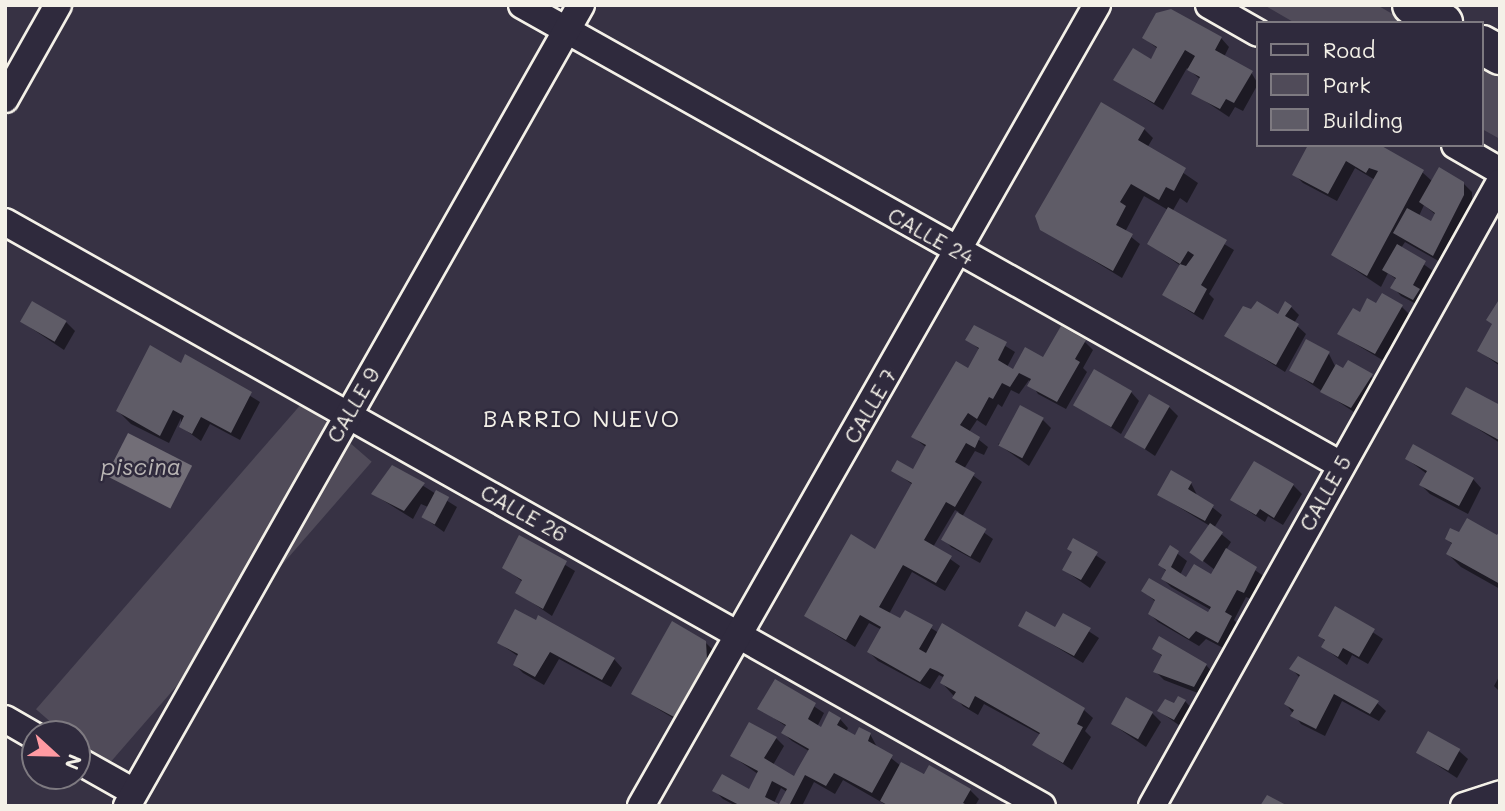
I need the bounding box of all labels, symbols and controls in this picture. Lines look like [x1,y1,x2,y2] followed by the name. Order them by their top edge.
[1256,21,1484,147] legend
[1323,36,1375,63] text: Road
[1323,71,1371,98] text: Park
[1323,106,1403,133] text: Building
[884,202,978,270] street label: CALLE 24
[321,363,385,447] street label: CALLE 9
[839,364,901,448] street label: CALLE 7
[485,404,679,432] district label: BARRIO NUEVO
[1294,451,1356,535] street label: CALLE 5
[101,452,181,480] water label: piscina
[476,479,572,547] street label: CALLE 26
[21,720,91,790] north arrow
[60,751,88,774] text: N

